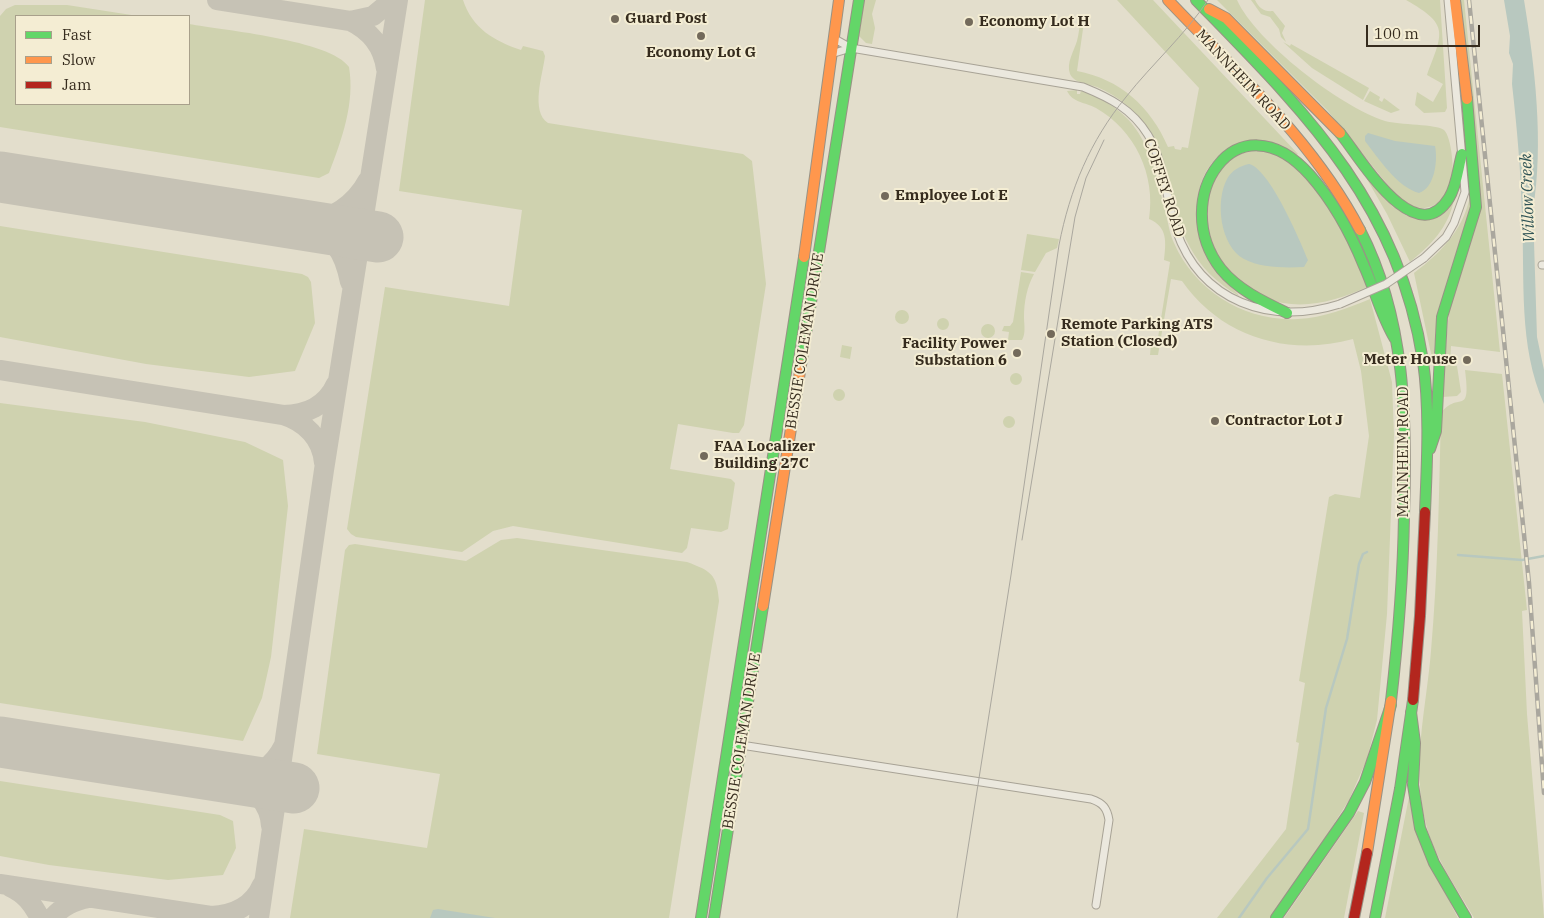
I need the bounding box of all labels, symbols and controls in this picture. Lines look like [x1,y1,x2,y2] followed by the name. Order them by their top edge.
[625,10,707,28] place label: Guard Post
[609,13,621,25] marker: Guard Post
[979,13,1090,31] place label: Economy Lot H
[15,15,190,105] legend
[1369,15,1483,47] scale bar
[963,16,975,28] marker: Economy Lot H
[1374,24,1419,43] text: 100 m
[62,25,92,44] text: Fast
[1192,26,1294,134] street label: MANNHEIM ROAD
[695,30,707,42] marker: Economy Lot G
[646,44,756,62] place label: Economy Lot G
[62,50,95,69] text: Slow
[62,75,91,94] text: Jam
[1140,136,1188,240] street label: COFFEY ROAD
[1517,153,1539,243] water label: Willow Creek
[895,187,1008,205] place label: Employee Lot E
[879,190,891,202] marker: Employee Lot E
[782,252,828,430] street label: BESSIE COLEMAN DRIVE
[1061,316,1213,351] place label: Remote Parking ATS Station (Closed)
[1045,328,1057,340] marker: Remote Parking ATS Station (Closed)
[902,335,1007,370] place label: Facility Power Substation 6
[1011,347,1023,359] marker: Facility Power Substation 6
[1363,351,1457,369] place label: Meter House
[1461,354,1473,366] marker: Meter House
[1395,386,1413,518] street label: MANNHEIM ROAD
[1225,412,1343,430] place label: Contractor Lot J
[1209,415,1221,427] marker: Contractor Lot J
[714,438,815,473] place label: FAA Localizer Building 27C
[698,450,710,462] marker: FAA Localizer Building 27C
[719,652,765,830] street label: BESSIE COLEMAN DRIVE

